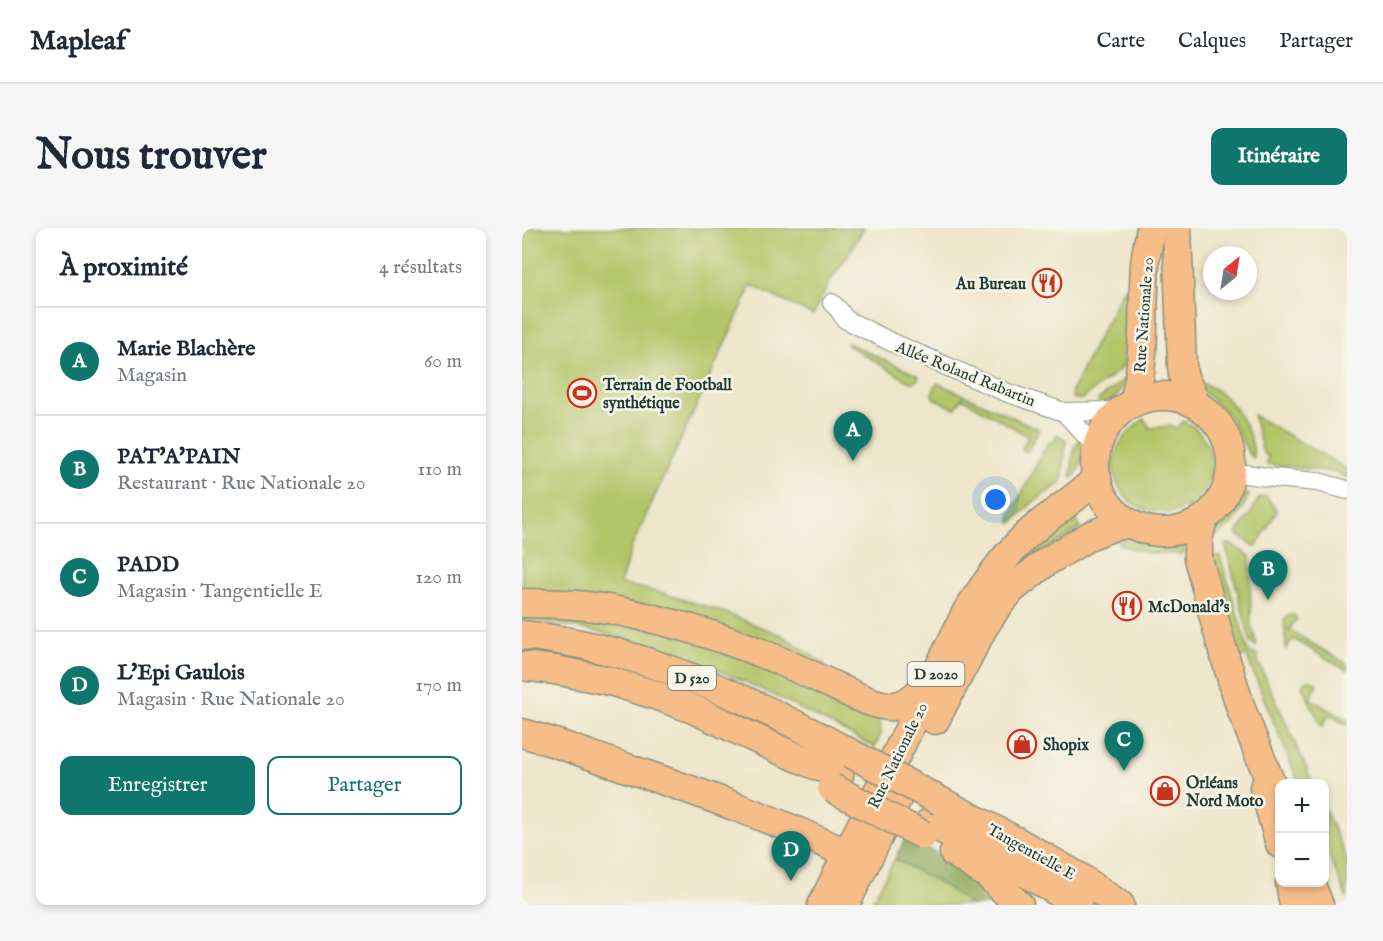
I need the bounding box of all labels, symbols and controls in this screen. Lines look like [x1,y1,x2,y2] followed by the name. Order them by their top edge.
[30,24,126,59] text: Mapleaf
[1096,28,1145,55] text: Carte
[1178,28,1246,55] text: Calques
[1279,28,1353,55] text: Partager
[1211,128,1347,185] button: Itinéraire
[36,130,267,183] text: Nous trouver
[1203,246,1257,300] north arrow
[60,251,188,284] text: À proximité
[379,255,462,280] text: 4 résultats
[1131,257,1159,374] street label: Rue Nationale 20
[1031,267,1063,299] restaurant icon: Au Bureau
[955,275,1027,295] place label: Au Bureau
[117,335,255,363] text: Marie Blachère
[892,337,1038,412] street label: Allée Roland Rabartin
[73,349,86,374] text: A
[424,349,462,374] text: 60 m
[117,363,187,388] text: Magasin
[602,376,733,414] place label: Terrain de Football synthétique
[566,377,598,409] sports icon: Terrain de Football synthétique
[834,412,872,461] pin: A
[117,443,241,471] text: PAT'A'PAIN
[73,457,86,482] text: B
[418,457,462,482] text: 110 m
[117,471,365,496] text: Restaurant · Rue Nationale 20
[981,485,1010,514] your location
[1248,550,1288,600] pin: B
[117,551,179,579] text: PADD
[72,565,87,590] text: C
[416,565,462,590] text: 120 m
[117,579,323,604] text: Magasin · Tangentielle E
[1111,590,1143,622] restaurant icon: McDonald's
[1148,598,1230,618] place label: McDonald's
[117,659,245,687] text: L'Epi Gaulois
[908,662,964,686] road number: D 2020
[668,666,716,690] road number: D 520
[71,673,88,698] text: D
[416,673,462,698] text: 170 m
[117,687,345,712] text: Magasin · Rue Nationale 20
[864,699,933,812] street label: Rue Nationale 20
[1104,722,1144,771] pin: C
[1006,728,1038,760] shop icon: Shopix
[1043,736,1089,756] place label: Shopix
[60,756,255,815] button: Enregistrer
[267,756,462,815] button: Partager
[1185,774,1264,812] place label: Orléans Nord Moto
[1149,775,1181,807] shop icon: Orléans Nord Moto
[1275,779,1329,887] map controls
[1275,779,1329,833] button: +
[983,820,1079,885] street label: Tangentielle E
[772,832,810,881] pin: D
[1275,833,1329,887] button: −

